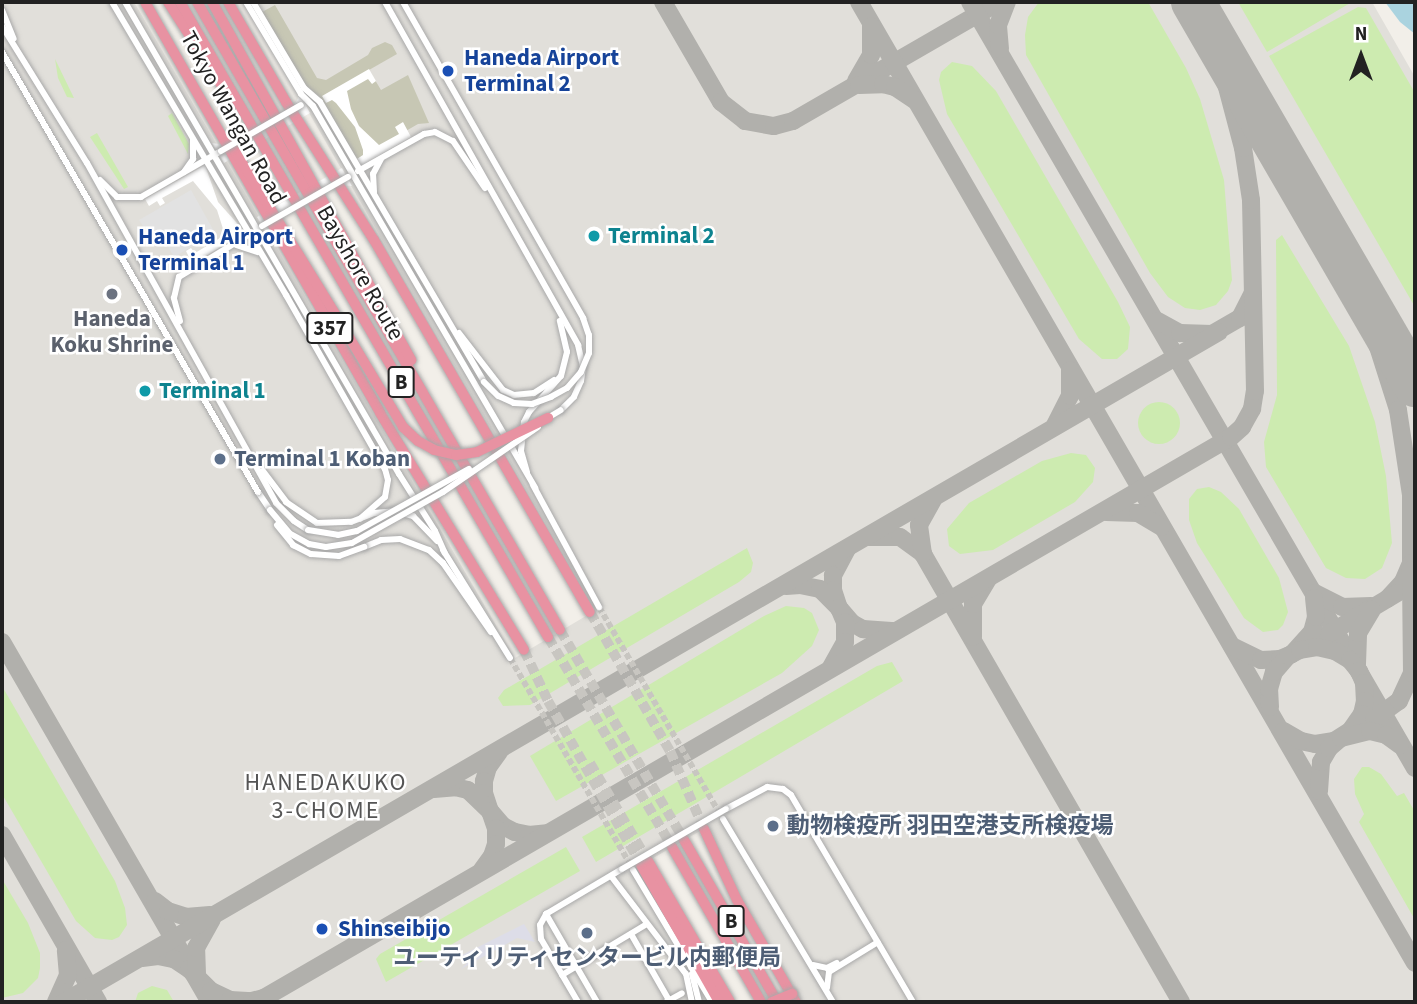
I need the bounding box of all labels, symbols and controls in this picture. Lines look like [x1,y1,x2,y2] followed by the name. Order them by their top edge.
[1326,21,1396,91] north arrow
[1355,21,1367,48] text: N
[174,27,292,209] street label: Tokyo Wangan Road
[464,44,619,98] place label: Haneda Airport Terminal 2
[438,61,458,81] marker: Haneda Airport Terminal 2
[310,201,410,345] street label: Bayshore Route
[608,222,715,250] place label: Terminal 2
[138,223,293,277] place label: Haneda Airport Terminal 1
[586,228,602,244] marker: Terminal 2
[112,240,132,260] marker: Haneda Airport Terminal 1
[104,286,120,302] marker: Haneda Koku Shrine
[51,305,173,359] place label: Haneda Koku Shrine
[306,310,354,346] road number: 357
[387,364,415,400] road number: B
[159,377,266,405] place label: Terminal 1
[137,383,153,399] marker: Terminal 1
[234,445,410,473] place label: Terminal 1 Koban
[212,451,228,467] marker: Terminal 1 Koban
[246,769,406,825] district label: HANEDAKUKO 3-CHOME
[787,812,1114,840] place label: 動物検疫所 羽田空港支所検疫場
[765,818,781,834] marker: 動物検疫所 羽田空港支所検疫場
[717,904,745,939] road number: B
[338,915,451,943] place label: Shinseibijo
[312,919,332,939] marker: Shinseibijo
[579,925,595,941] marker: ユーティリティセンタービル内郵便局
[392,944,782,972] place label: ユーティリティセンタービル内郵便局

